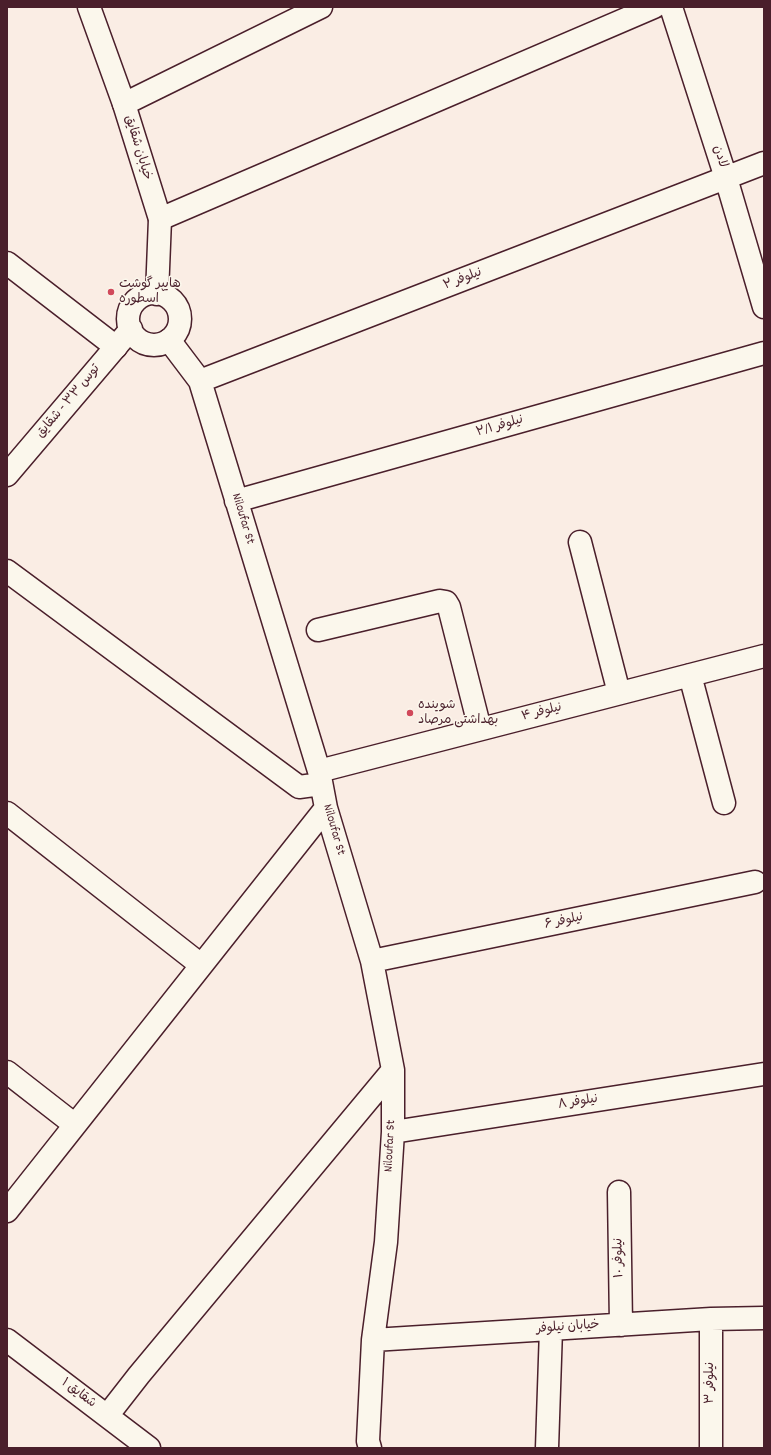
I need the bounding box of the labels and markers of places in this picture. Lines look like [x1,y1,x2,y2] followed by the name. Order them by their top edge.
[119,277,181,308] place label: هایپر گوشت اسطوره
[106,287,116,297] marker: هایپر گوشت اسطوره
[418,698,498,729] place label: شوینده بهداشتی مرصاد
[405,708,415,718] marker: شوینده بهداشتی مرصاد

